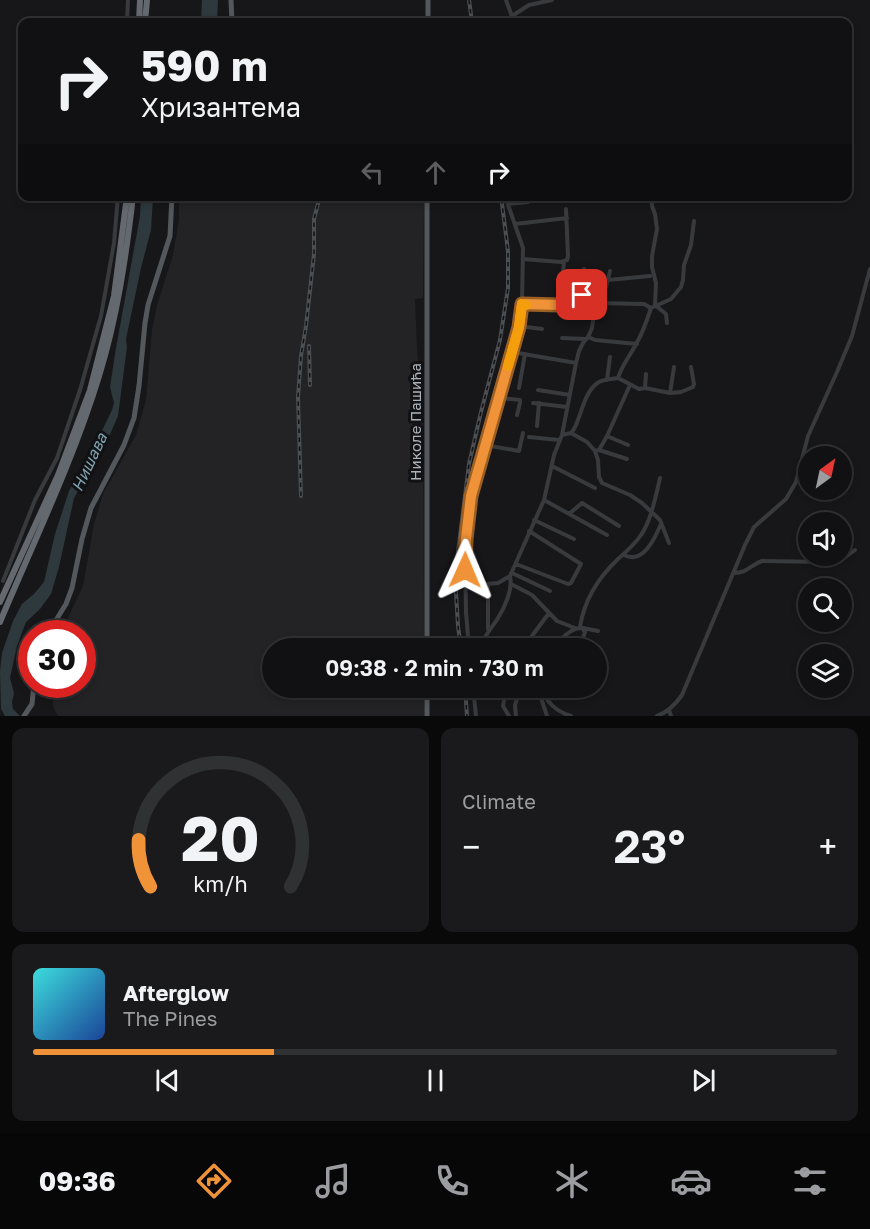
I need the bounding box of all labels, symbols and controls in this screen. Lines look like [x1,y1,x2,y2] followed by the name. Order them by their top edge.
[141,40,268,90] text: 590 m
[42,42,120,120] icon: right
[141,91,301,123] text: Хризантема
[356,156,389,189] icon: left
[419,156,452,189] icon: ahead
[482,156,515,189] icon: right
[556,269,607,320] pin
[565,278,598,311] icon: arrive
[406,363,424,481] street label: Николе Пашића
[67,429,112,494] water label: Нишава
[798,446,852,500] north arrow
[798,446,852,698] map controls
[798,512,852,566] button: sound
[433,538,497,602] position arrow
[798,578,852,632] button: search
[18,620,96,698] speed limit sign: 30
[798,644,852,698] button: layers
[325,654,544,681] text: 09:38 · 2 min · 730 m
[462,789,536,813] text: Climate
[181,800,260,875] text: 20
[614,819,685,873] text: 23°
[462,827,480,866] text: −
[819,827,837,866] text: +
[193,871,248,897] text: km/h
[123,979,229,1006] text: Afterglow
[123,1006,217,1030] text: The Pines
[151,1064,184,1097] icon: previous
[419,1064,452,1097] icon: pause
[687,1064,720,1097] icon: next
[193,1160,235,1202] icon: directions
[312,1160,354,1202] icon: music
[431,1160,473,1202] icon: phone
[551,1160,593,1202] icon: climate
[670,1160,712,1202] icon: car
[789,1160,831,1202] icon: filters
[39,1165,116,1197] text: 09:36

